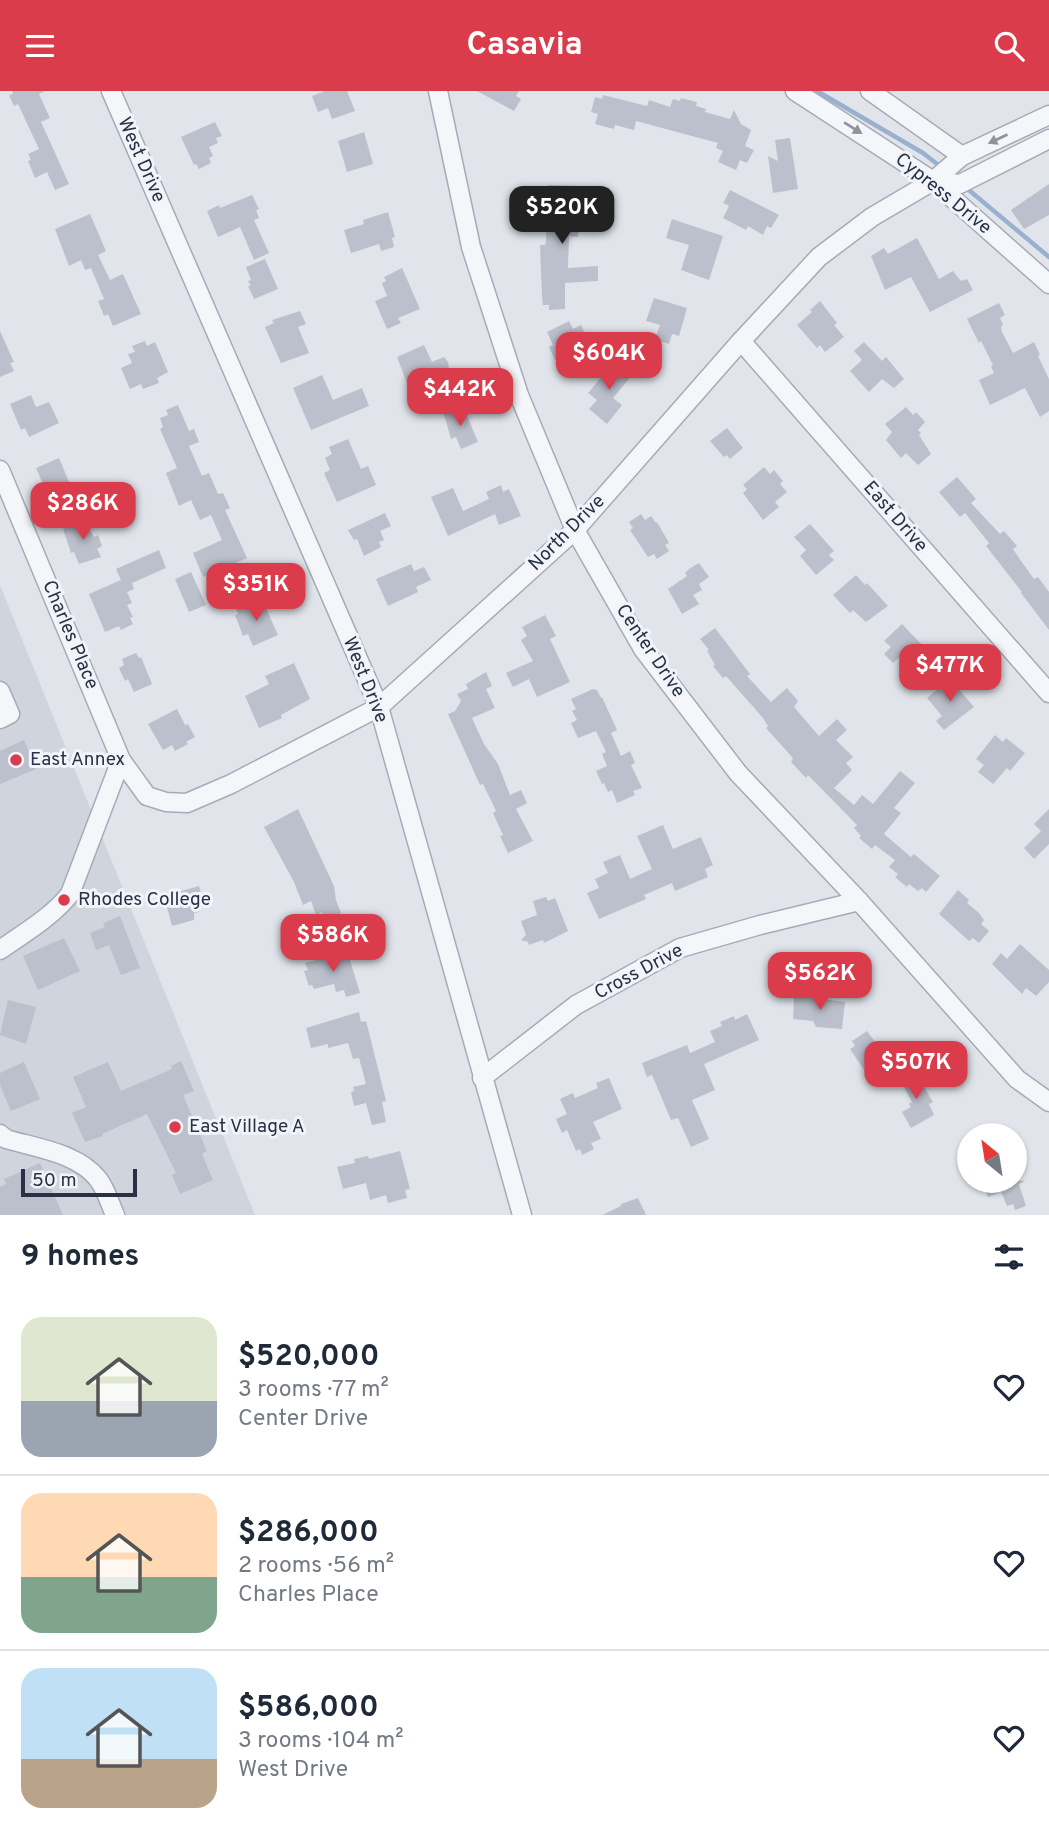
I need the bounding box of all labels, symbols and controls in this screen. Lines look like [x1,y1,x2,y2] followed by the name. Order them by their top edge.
[466,26,583,66] text: Casavia
[21,27,59,65] icon: menu
[990,27,1028,65] icon: search
[112,114,170,206] street label: West Drive
[843,121,862,134] one-way arrow
[988,133,1008,144] one-way arrow
[890,148,996,240] street label: Cypress Drive
[513,187,611,246] pin: $520K
[525,194,599,223] text: $520K
[560,333,658,392] pin: $604K
[572,340,646,369] text: $604K
[411,369,509,428] pin: $442K
[423,376,497,405] text: $442K
[858,476,932,558] street label: East Drive
[34,483,132,542] pin: $286K
[47,490,119,519] text: $286K
[524,490,610,576] street label: North Drive
[207,563,305,623] pin: $351K
[222,571,290,600] text: $351K
[36,577,104,693] street label: Charles Place
[610,600,690,702] street label: Center Drive
[337,633,393,727] street label: West Drive
[901,645,999,704] pin: $477K
[915,652,985,681] text: $477K
[30,748,125,772] place label: East Annex
[8,752,24,768] marker: East Annex
[78,888,211,912] place label: Rhodes College
[56,892,72,908] marker: Rhodes College
[284,915,382,974] pin: $586K
[297,922,369,951] text: $586K
[591,939,687,1005] street label: Cross Drive
[771,953,869,1012] pin: $562K
[784,960,856,989] text: $562K
[867,1041,965,1101] pin: $507K
[880,1049,952,1078] text: $507K
[189,1115,305,1139] place label: East Village A
[167,1119,183,1135] marker: East Village A
[957,1123,1027,1193] north arrow
[957,1123,1027,1193] map controls
[21,1166,136,1198] scale bar
[32,1169,77,1193] text: 50 m
[990,1238,1028,1276] icon: filters
[21,1239,139,1276] text: 9 homes
[238,1339,379,1376] text: $520,000
[77,1345,161,1429] icon: home
[990,1368,1028,1406] icon: heart
[238,1376,389,1405] text: 3 rooms · 77 m²
[238,1405,368,1434] text: Center Drive
[238,1515,379,1552] text: $286,000
[77,1521,161,1605] icon: home
[990,1544,1028,1582] icon: heart
[238,1552,394,1581] text: 2 rooms · 56 m²
[238,1581,379,1610] text: Charles Place
[238,1690,379,1727] text: $586,000
[77,1696,161,1780] icon: home
[990,1719,1028,1757] icon: heart
[238,1727,403,1756] text: 3 rooms · 104 m²
[238,1756,348,1785] text: West Drive

